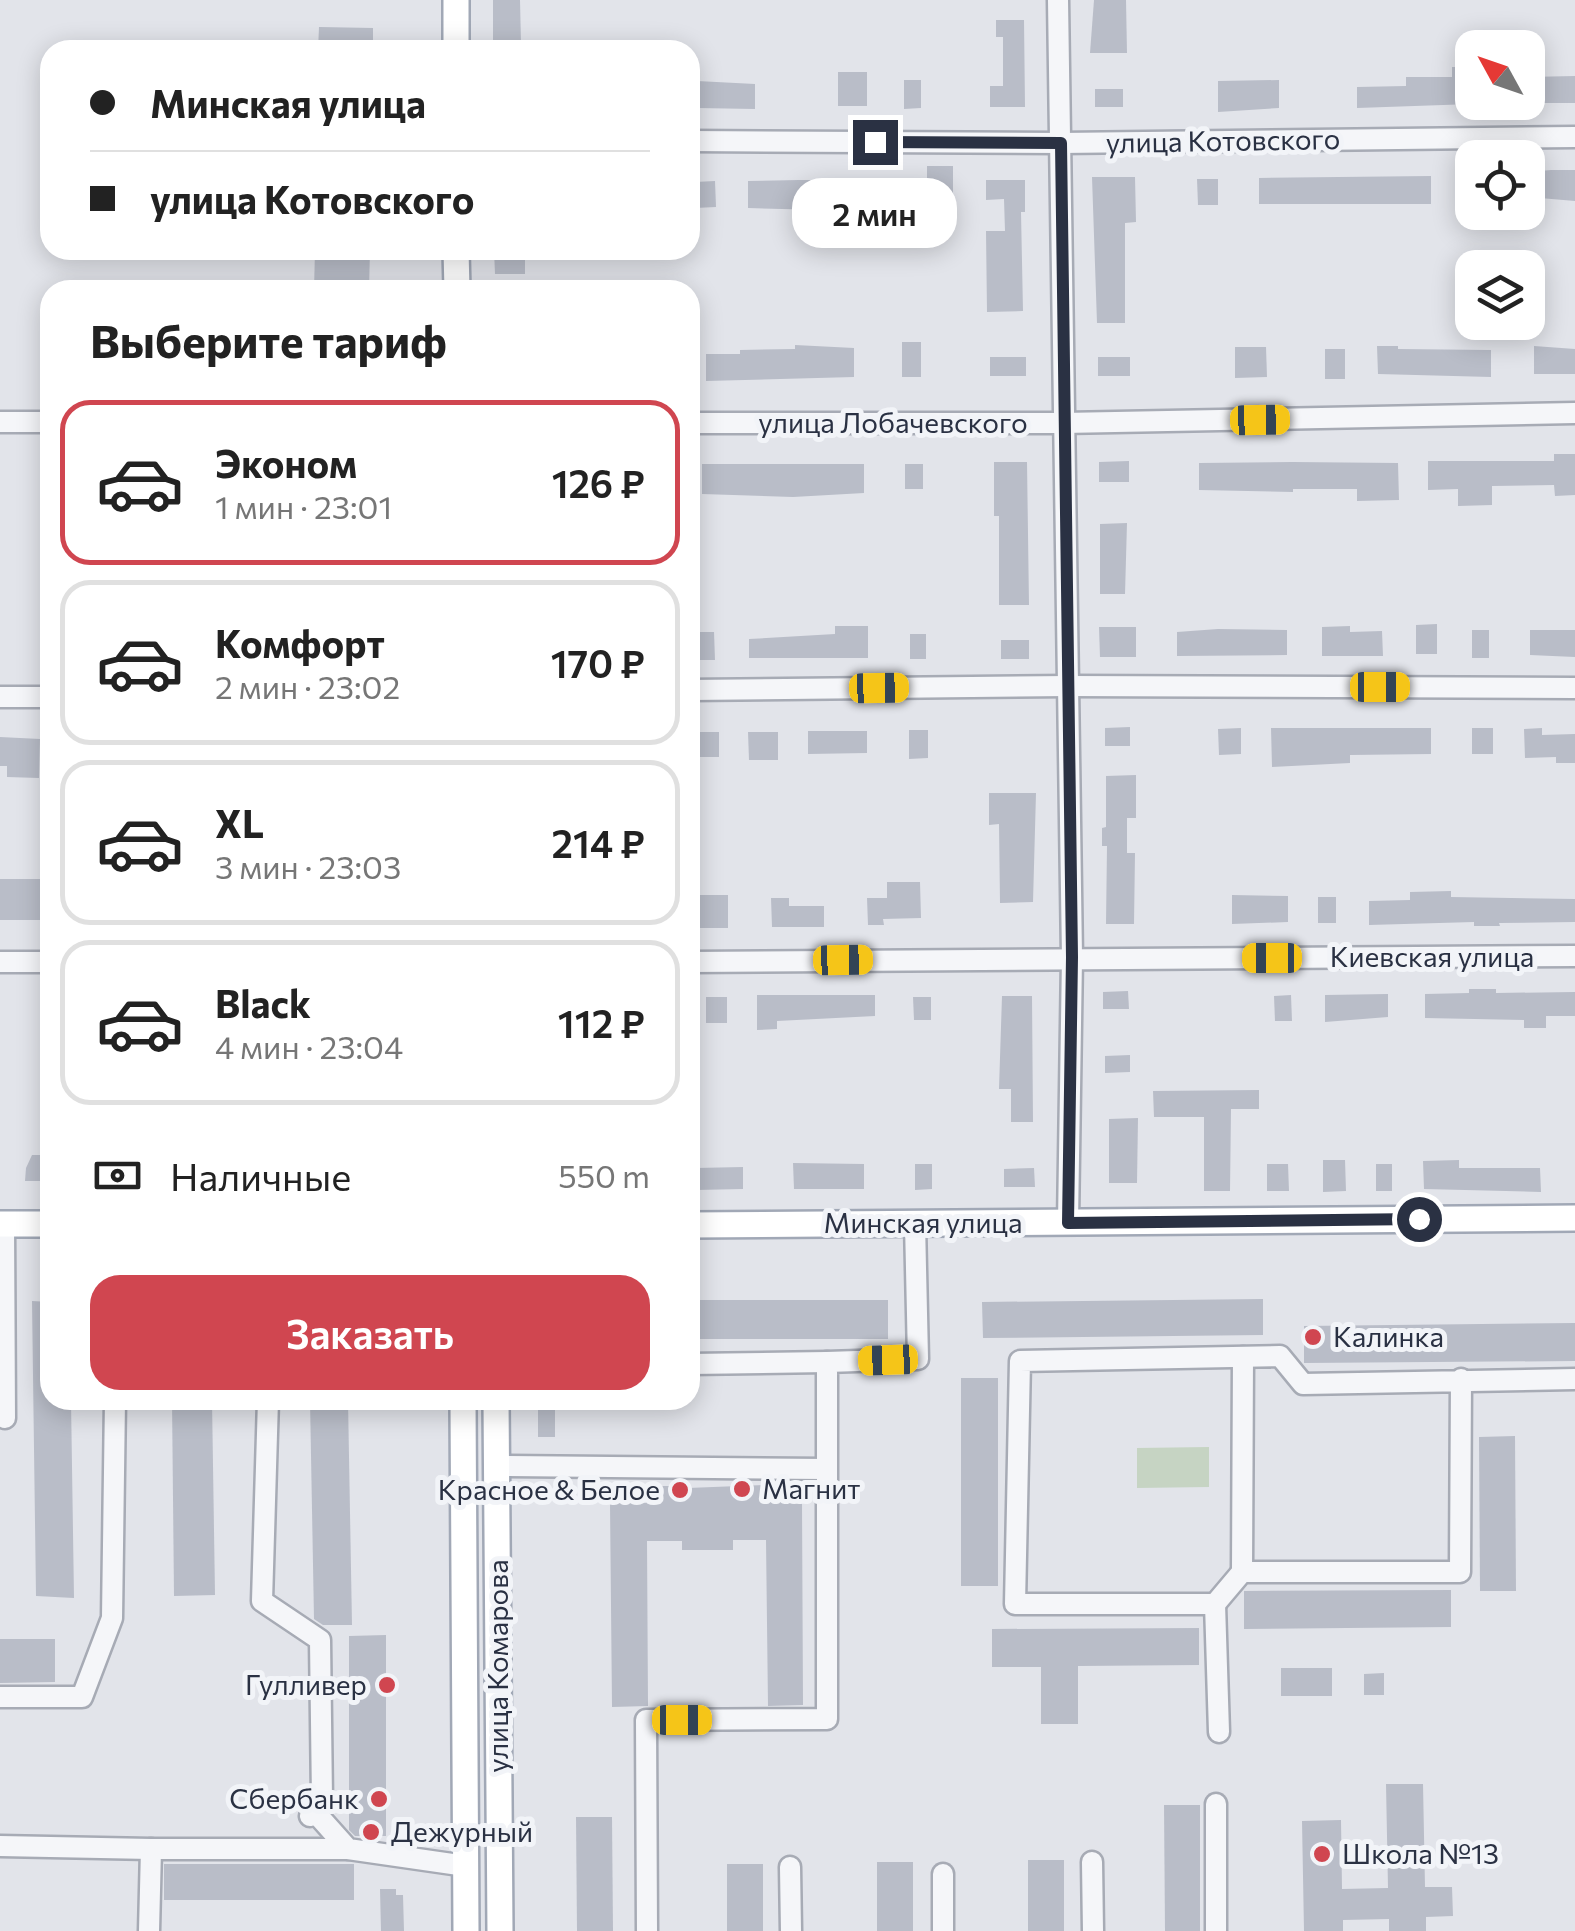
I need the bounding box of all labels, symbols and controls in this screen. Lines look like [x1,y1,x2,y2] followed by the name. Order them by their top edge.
[1455,30,1545,120] north arrow
[1455,30,1545,340] map controls
[150,79,426,126] text: Минская улица
[853,120,898,165] route end
[1105,121,1341,159] street label: улица Котовского
[1455,140,1545,230] button: locate
[150,175,474,222] text: улица Котовского
[792,177,958,247] callout: 2 мин
[832,193,917,233] text: 2 мин
[1455,250,1545,340] button: layers
[90,312,447,367] text: Выберите тариф
[1230,404,1290,436] car
[758,405,1028,439] street label: улица Лобачевского
[95,438,185,528] icon: car
[215,439,357,486] text: Эконом
[552,459,645,506] text: 126 ₽
[215,486,392,526] text: 1 мин · 23:01
[95,618,185,708] icon: car
[215,619,385,666] text: Комфорт
[551,639,645,686] text: 170 ₽
[215,666,400,706] text: 2 мин · 23:02
[849,672,909,704] car
[1350,672,1410,702] car
[95,798,185,888] icon: car
[215,799,264,846] text: XL
[552,819,645,866] text: 214 ₽
[215,846,401,886] text: 3 мин · 23:03
[1330,939,1534,973] street label: Киевская улица
[1242,943,1302,973] car
[813,944,873,976] car
[95,978,185,1068] icon: car
[215,979,311,1026] text: Black
[558,999,645,1046] text: 112 ₽
[215,1026,403,1066] text: 4 мин · 23:04
[90,1148,145,1203] icon: cash
[170,1152,351,1199] text: Наличные
[558,1155,650,1195] text: 550 m
[1397,1197,1442,1242] route start
[824,1205,1022,1239] street label: Минская улица
[90,1275,650,1390] button: Заказать
[1333,1319,1444,1353] place label: Калинка
[1302,1326,1324,1348] marker: Калинка
[857,1344,919,1376] car
[762,1471,861,1505] place label: Магнит
[438,1472,660,1506] place label: Красное & Белое
[731,1478,753,1500] marker: Магнит
[669,1479,691,1501] marker: Красное & Белое
[480,1559,514,1773] street label: улица Комарова
[245,1667,367,1701] place label: Гулливер
[376,1674,398,1696] marker: Гулливер
[652,1705,712,1735] car
[229,1781,359,1815] place label: Сбербанк
[368,1788,390,1810] marker: Сбербанк
[391,1814,533,1848] place label: Дежурный
[360,1821,382,1843] marker: Дежурный
[1342,1836,1499,1870] place label: Школа №13
[1311,1843,1333,1865] marker: Школа №13

